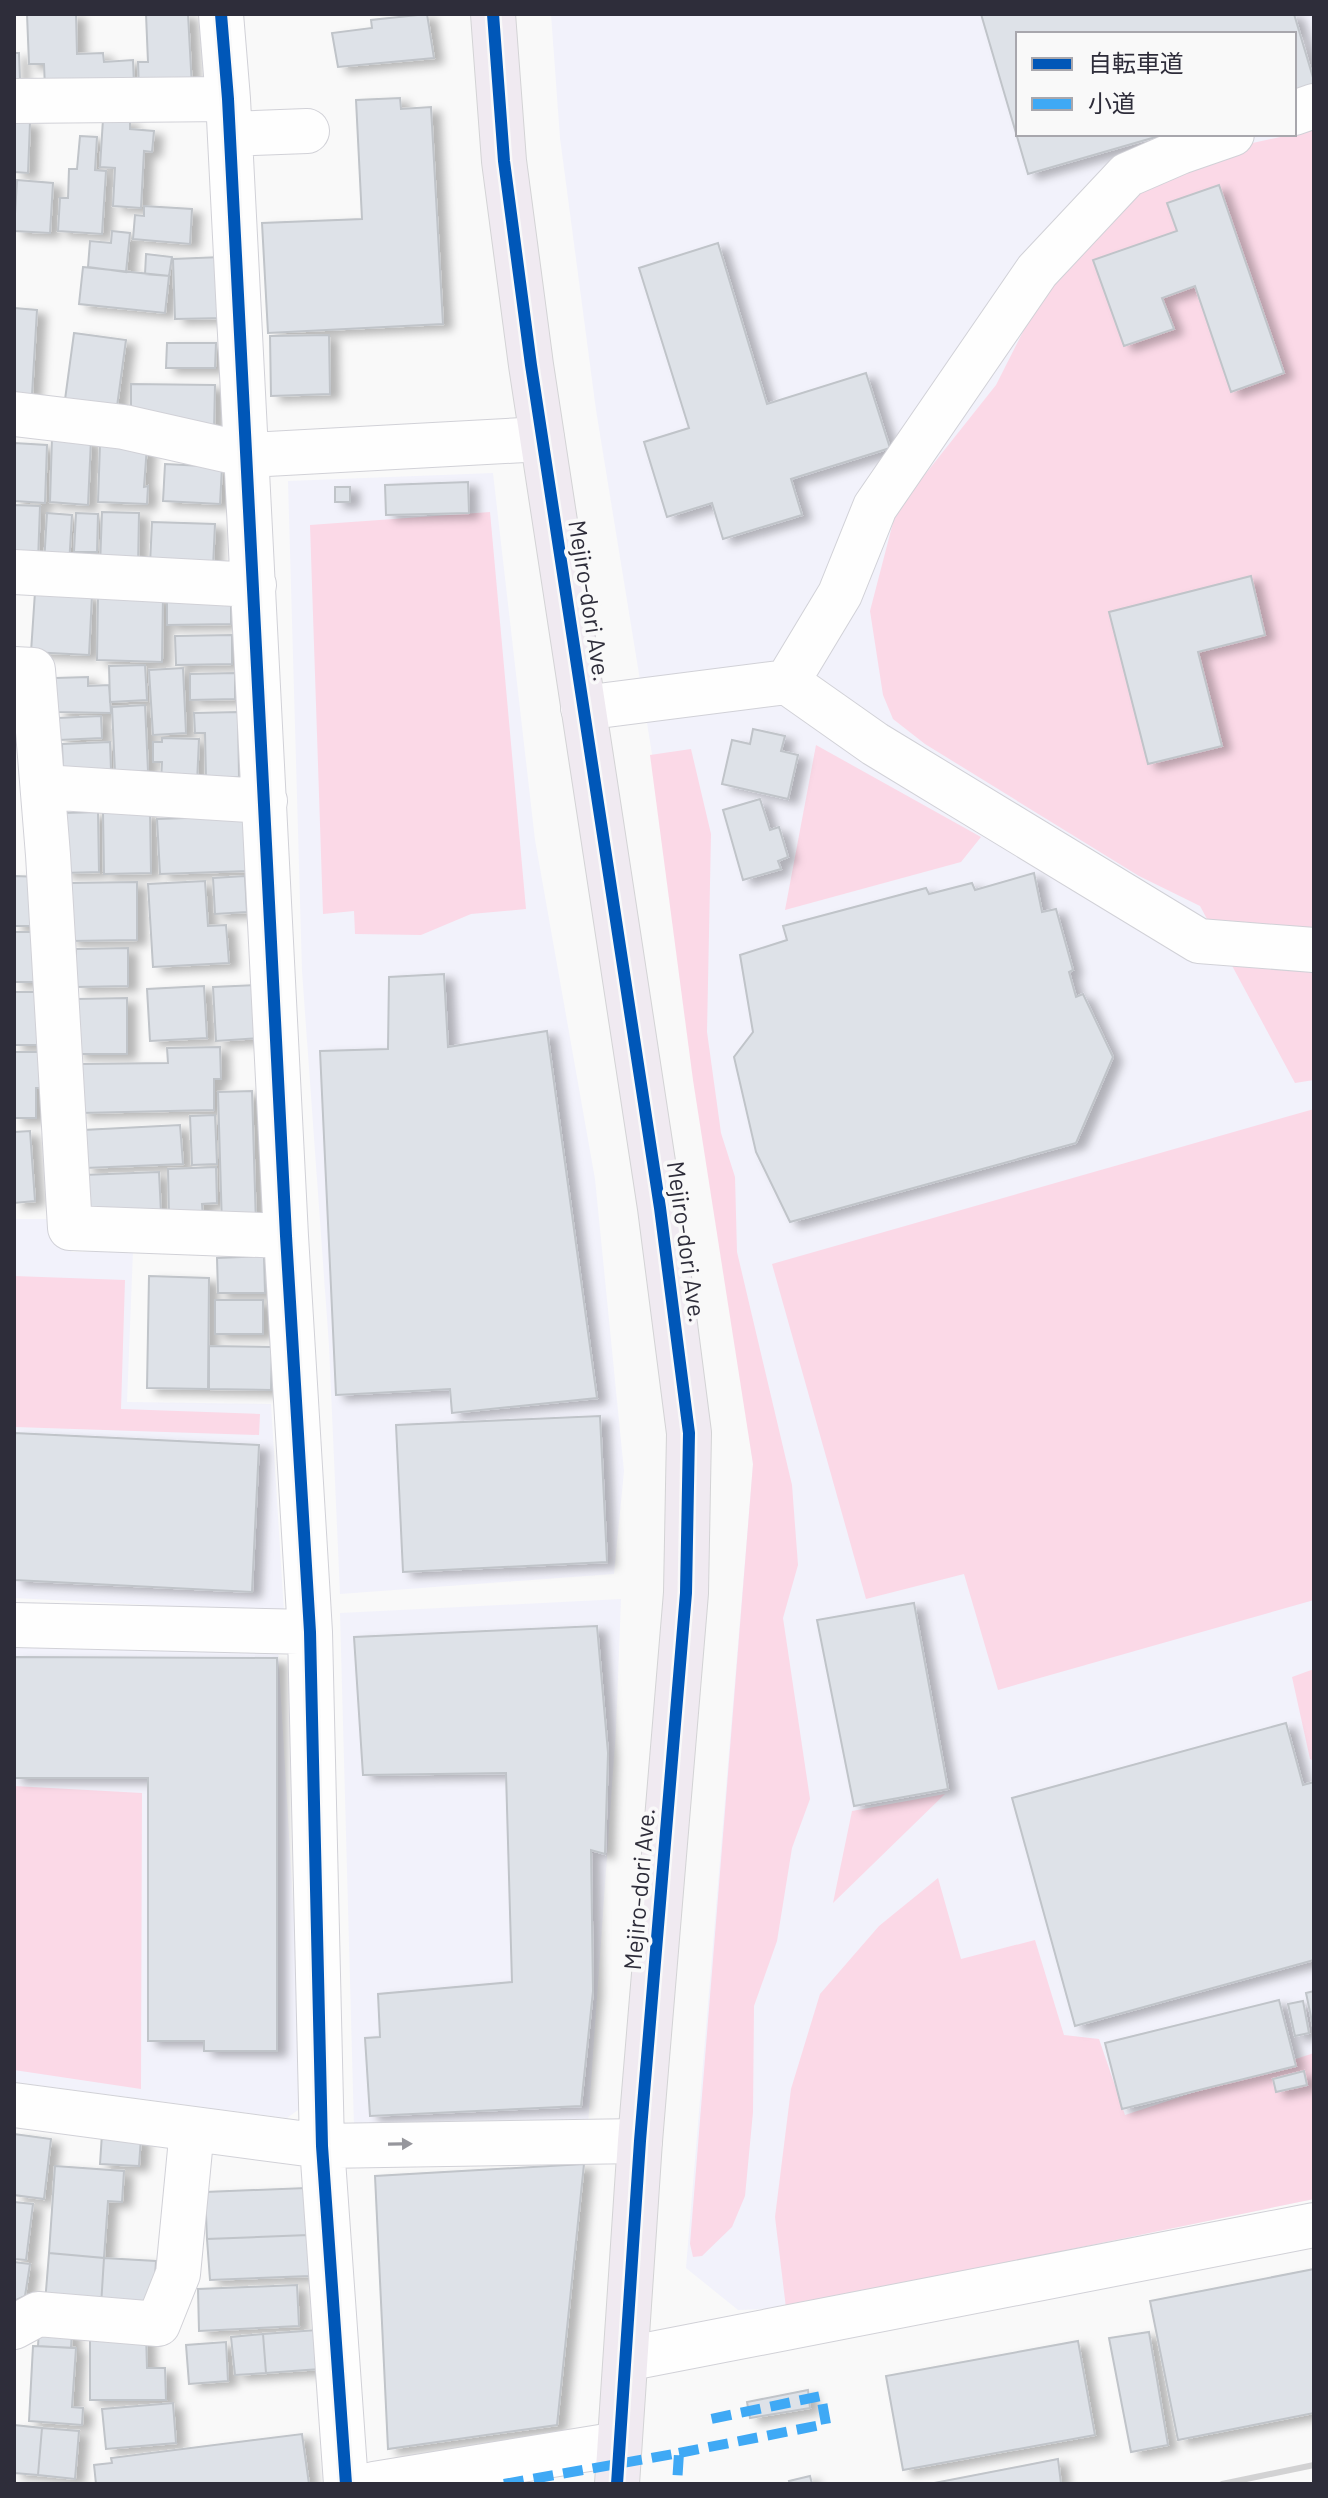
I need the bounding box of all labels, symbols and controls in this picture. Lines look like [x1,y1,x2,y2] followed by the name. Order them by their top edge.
[1016,32,1296,136] legend
[1088,48,1184,77] text: 自転車道
[1088,88,1136,117] text: 小道
[563,518,618,683] street label: Mejiro-dori Ave.
[662,1159,713,1324] street label: Mejiro-dori Ave.
[617,1807,660,1971] street label: Mejiro-dori Ave.
[388,2138,413,2150] one-way arrow

